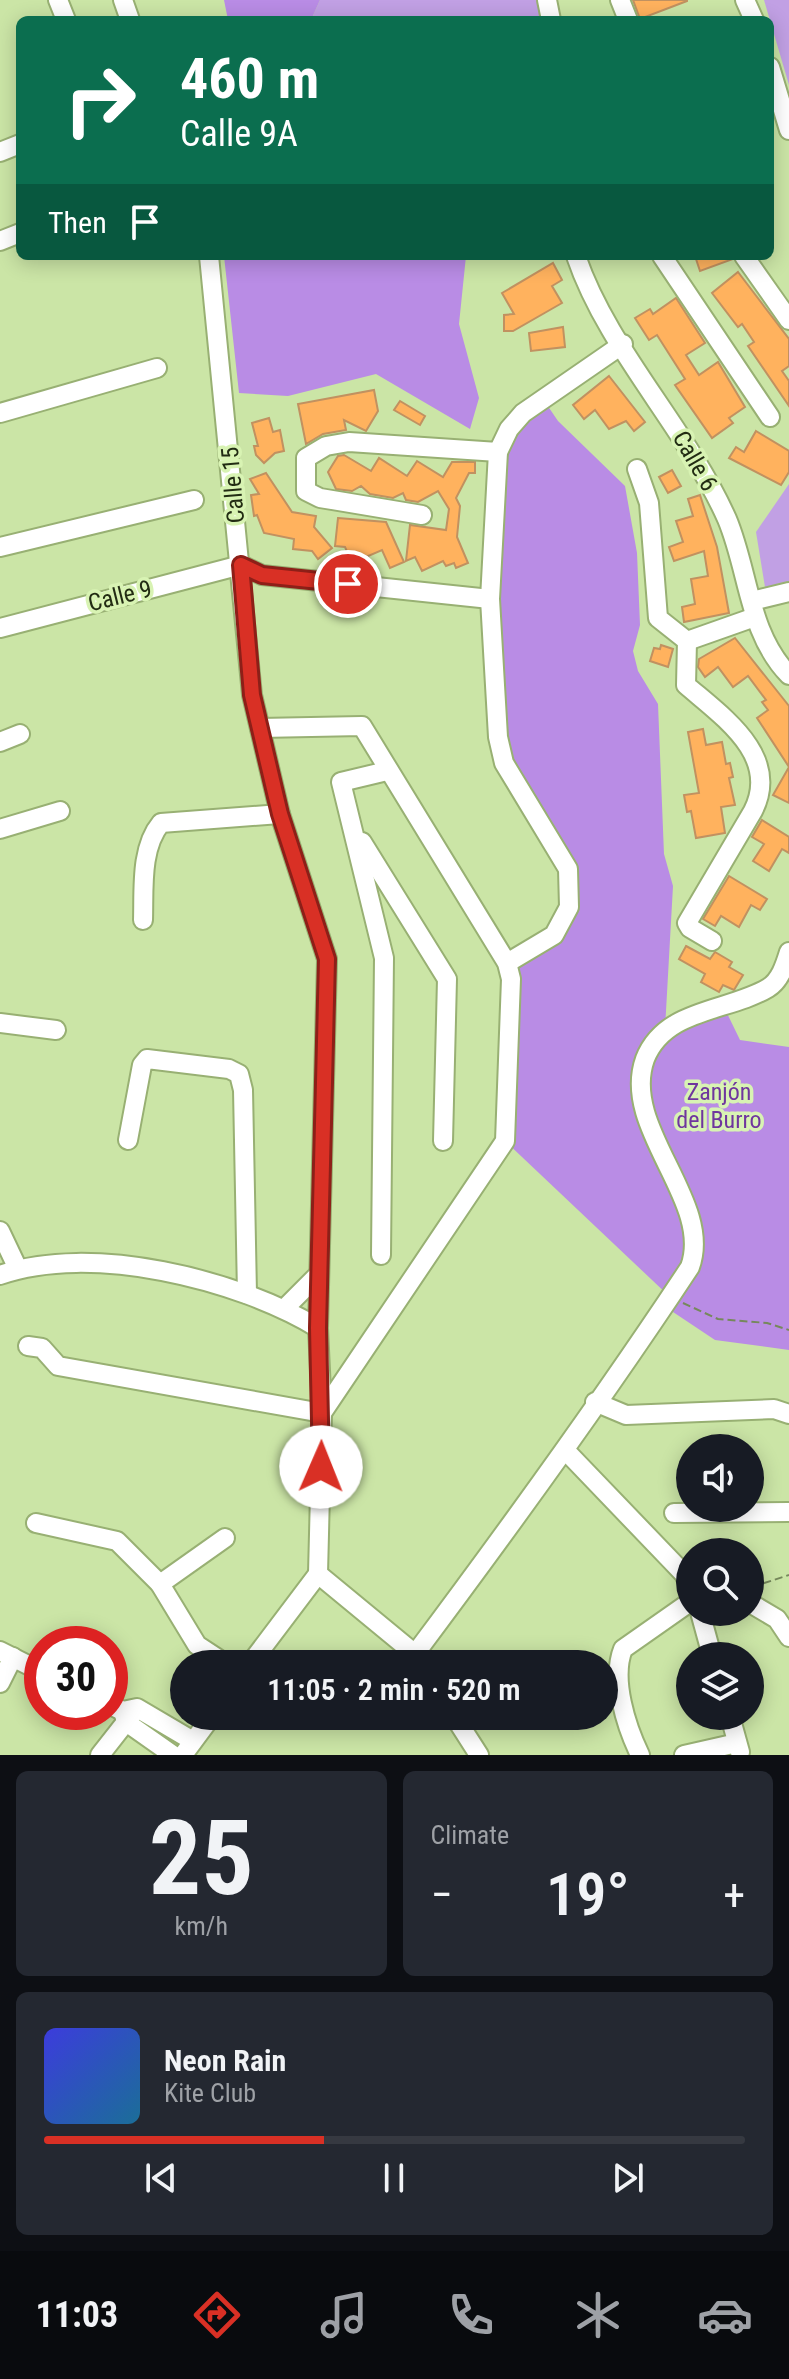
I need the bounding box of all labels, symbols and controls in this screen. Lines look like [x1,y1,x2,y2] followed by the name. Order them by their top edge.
[180,46,319,112] text: 460 m
[48,48,152,152] icon: right
[180,113,298,155] text: Calle 9A
[123,200,167,244] icon: arrive
[48,205,107,240] text: Then
[667,426,723,496] street label: Calle 6
[216,446,250,524] street label: Calle 15
[314,550,382,618] pin
[326,562,370,606] icon: arrive
[85,575,155,617] street label: Calle 9
[676,1078,762,1134] park label: Zanjón del Burro
[279,1425,363,1509] position arrow
[676,1434,764,1730] map controls
[676,1434,764,1522] button: sound
[676,1538,764,1626] button: search
[24,1626,128,1730] speed limit sign: 30
[676,1642,764,1730] button: layers
[267,1672,521,1707] text: 11:05 · 2 min · 520 m
[149,1798,254,1919] text: 25
[431,1820,509,1850] text: Climate
[546,1859,630,1930] text: 19°
[431,1869,453,1921] text: −
[723,1869,745,1921] text: +
[175,1911,228,1941] text: km/h
[164,2043,286,2078] text: Neon Rain
[164,2078,256,2108] text: Kite Club
[139,2156,183,2200] icon: previous
[372,2156,416,2200] icon: pause
[606,2156,650,2200] icon: next
[189,2287,245,2343] icon: directions
[316,2287,372,2343] icon: music
[443,2287,499,2343] icon: phone
[570,2287,626,2343] icon: climate
[697,2287,753,2343] icon: car
[36,2294,118,2336] text: 11:03

